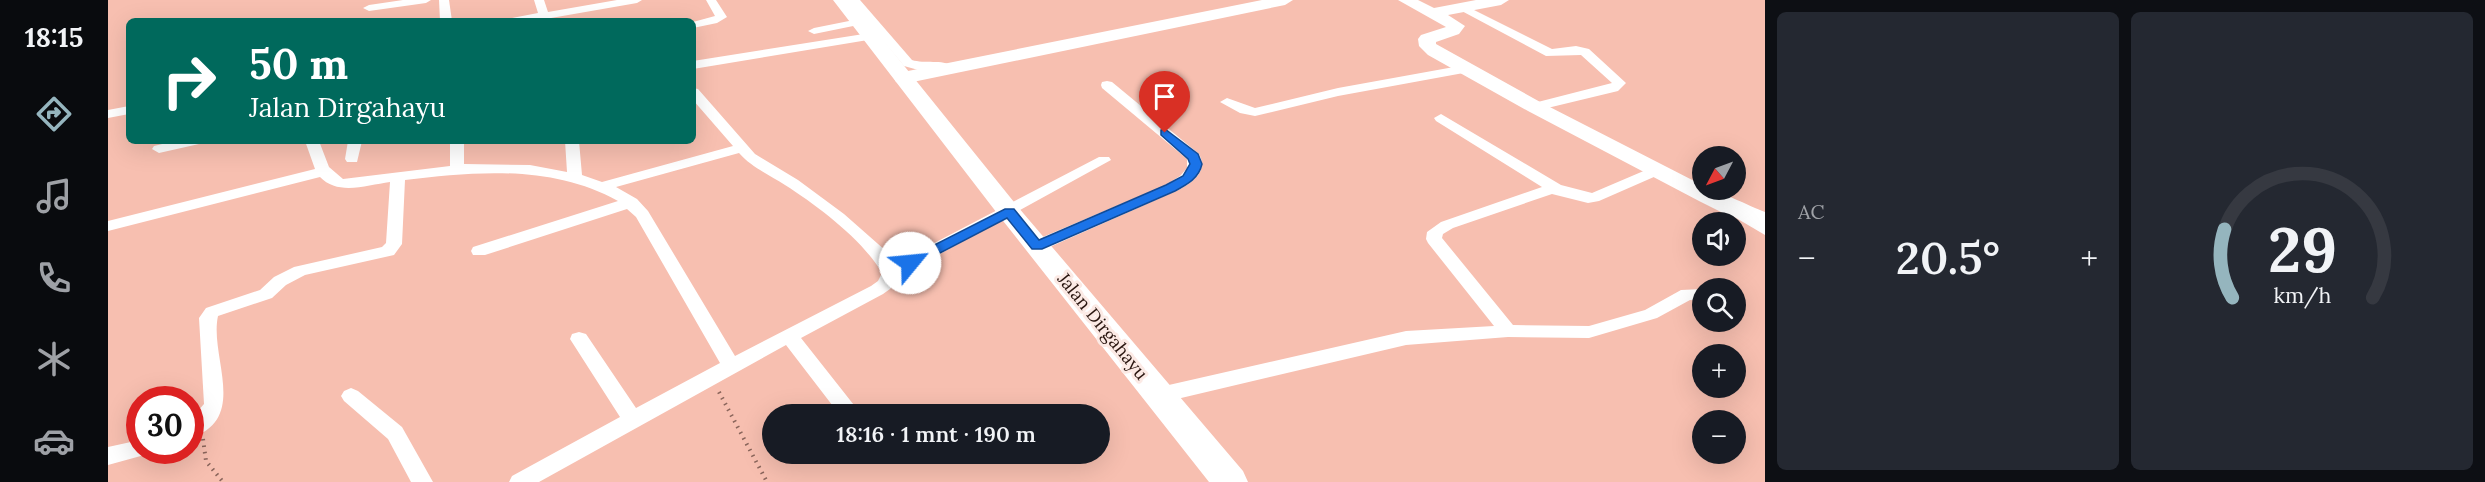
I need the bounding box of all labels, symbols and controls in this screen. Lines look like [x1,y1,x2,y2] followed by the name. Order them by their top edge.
[25,20,83,54] text: 18:15
[249,37,348,91] text: 50 m
[150,42,228,120] icon: right
[1139,71,1190,133] pin
[1148,80,1181,113] icon: arrive
[249,90,446,124] text: Jalan Dirgahayu
[33,93,75,135] icon: directions
[1692,146,1746,200] north arrow
[1692,146,1746,464] map controls
[33,175,75,217] icon: music
[1798,199,1824,224] text: AC
[2267,209,2337,289] text: 29
[1692,212,1746,266] button: sound
[1896,229,2000,286] text: 20.5°
[878,231,942,295] position arrow
[1798,237,1816,279] text: −
[2081,237,2098,279] text: +
[33,257,75,299] icon: phone
[1052,267,1153,384] street label: Jalan Dirgahayu
[1692,278,1746,332] button: search
[2273,281,2331,309] text: km/h
[33,338,75,380] icon: climate
[1692,344,1746,398] button: +
[126,386,204,464] speed limit sign: 30
[1692,410,1746,464] button: −
[33,420,75,462] icon: car
[836,420,1036,448] text: 18:16 · 1 mnt · 190 m

